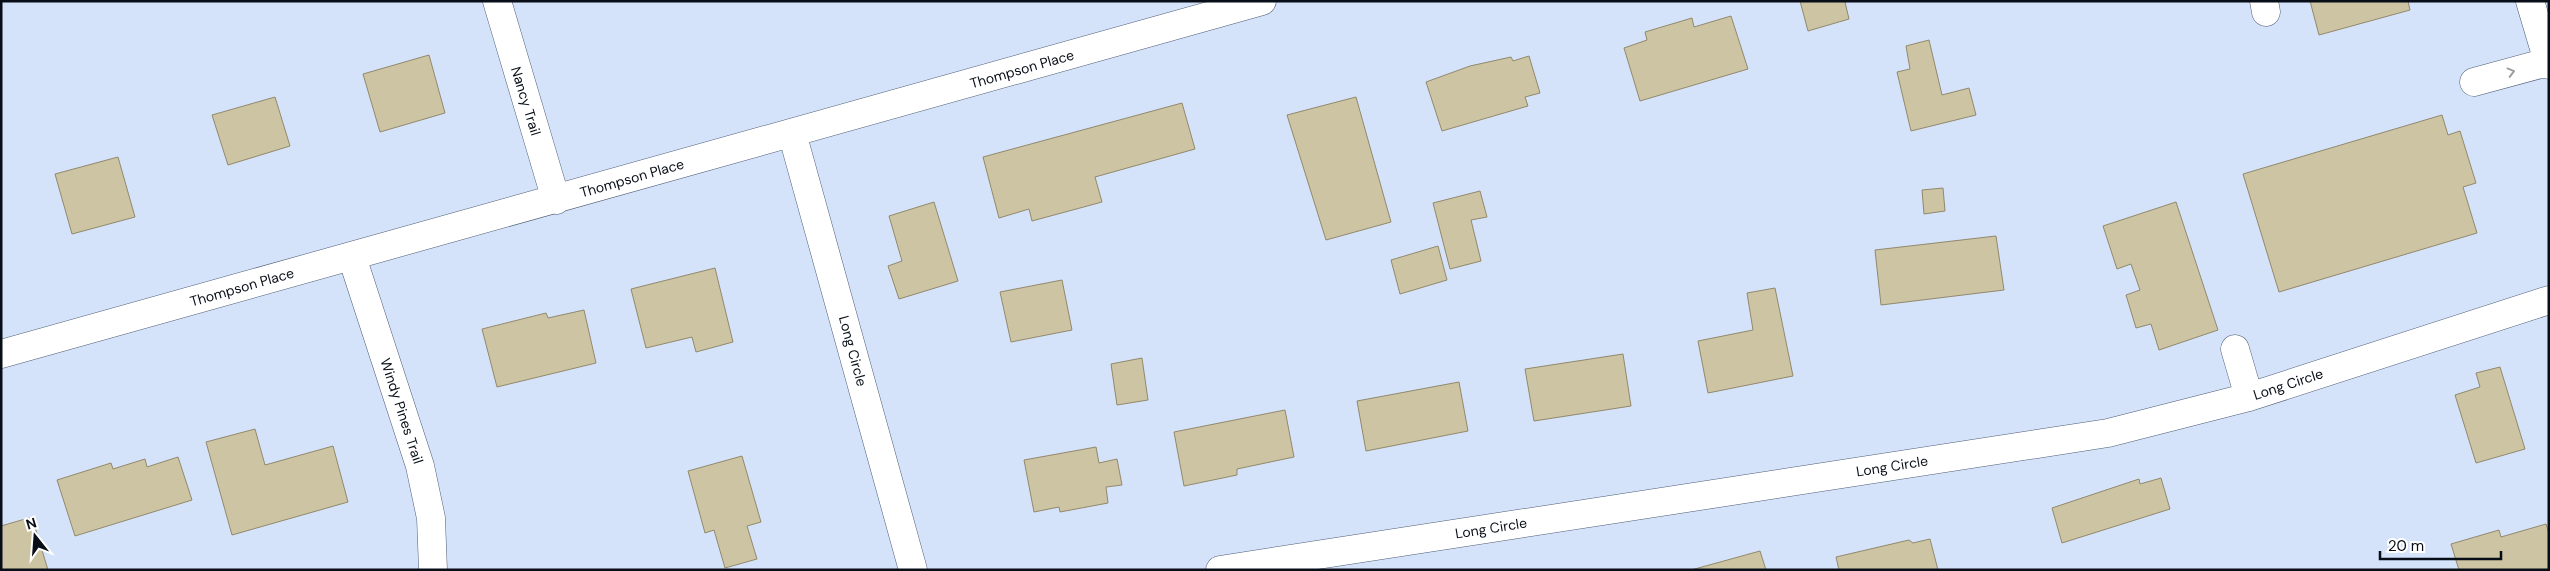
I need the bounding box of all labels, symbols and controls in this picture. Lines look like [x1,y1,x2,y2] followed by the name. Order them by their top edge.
[968,46,1076,92] street label: Thompson Place
[507,64,545,138] street label: Nancy Trail
[2506,67,2515,78] one-way arrow
[578,155,686,201] street label: Thompson Place
[188,264,296,310] street label: Thompson Place
[835,314,871,388] street label: Long Circle
[376,356,428,466] street label: Windy Pines Trail
[2251,364,2325,404] street label: Long Circle
[1855,451,1929,481] street label: Long Circle
[10,511,60,561] north arrow
[24,513,39,534] text: N
[1454,513,1528,543] street label: Long Circle
[2380,528,2501,560] scale bar
[2388,536,2424,556] text: 20 m

